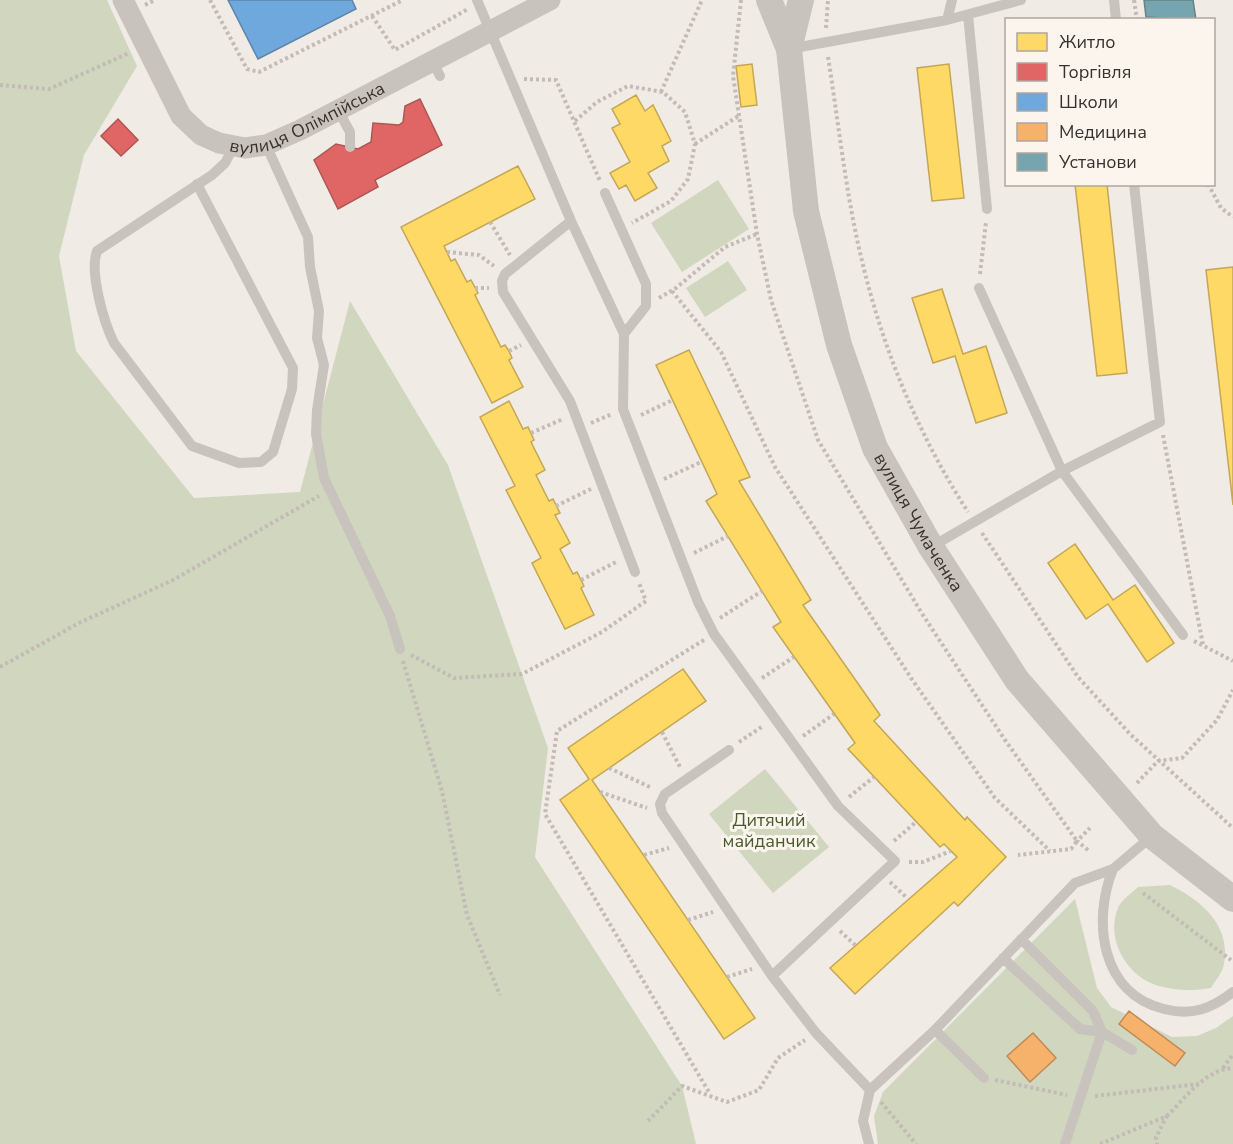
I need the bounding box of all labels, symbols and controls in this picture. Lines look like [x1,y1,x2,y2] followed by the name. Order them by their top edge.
[1005,18,1215,186] legend
[1059,30,1115,54] text: Житло
[1059,60,1131,84] text: Торгівля
[228,76,389,161] street label: вулиця Олімпійська
[1059,90,1118,114] text: Школи
[1059,120,1147,144] text: Медицина
[1058,150,1137,174] text: Установи
[868,449,969,596] street label: вулиця Чумаченка
[723,808,816,853] park label: Дитячий майданчик

